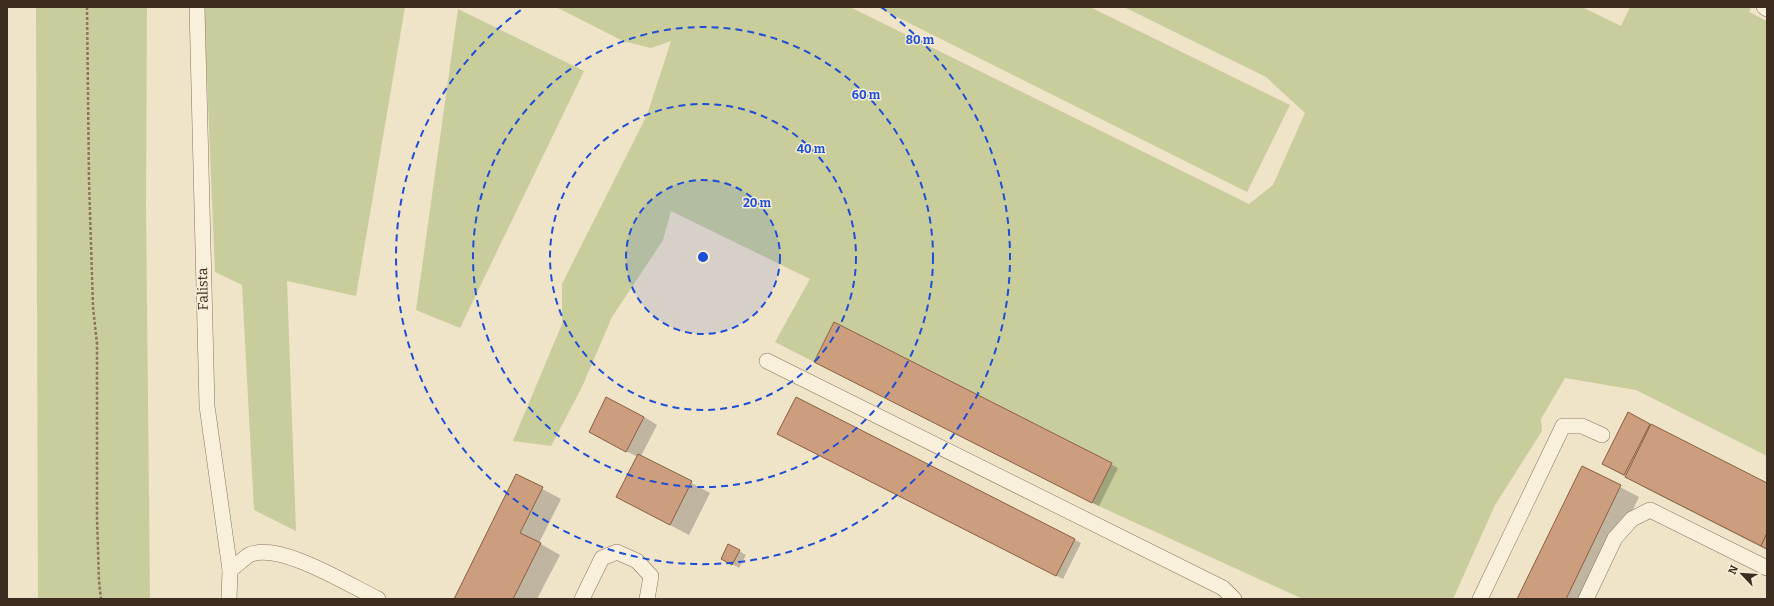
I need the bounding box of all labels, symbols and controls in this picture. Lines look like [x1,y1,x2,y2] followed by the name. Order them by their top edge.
[906,33,935,47] text: 80 m
[852,88,881,102] text: 60 m
[797,142,826,156] text: 40 m
[743,196,772,210] text: 20 m
[696,250,710,264] centre of rings
[194,267,212,310] street label: Falista
[1722,554,1762,594] north arrow
[1726,563,1741,577] text: N

